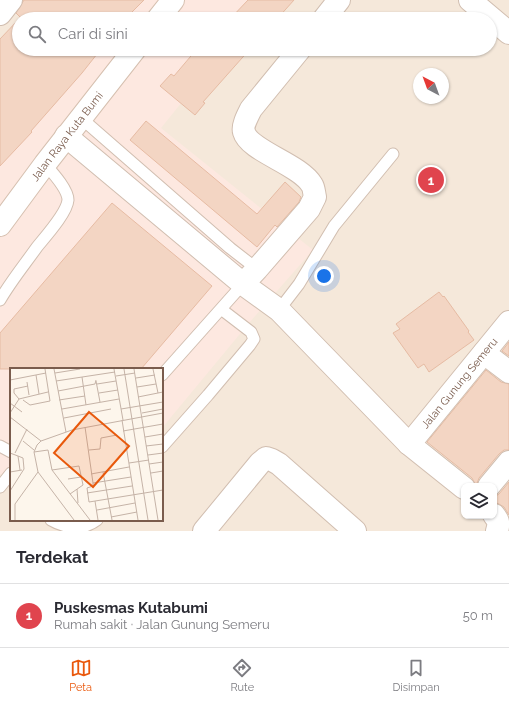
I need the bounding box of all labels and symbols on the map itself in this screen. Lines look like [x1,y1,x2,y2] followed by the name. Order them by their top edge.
[413,68,449,104] north arrow
[28,89,106,184] street label: Jalan Raya Kuta Bumi
[418,165,444,195] pin: 1
[314,266,334,286] your location
[418,335,500,431] street label: Jalan Gunung Semeru
[10,368,163,521] inset map

